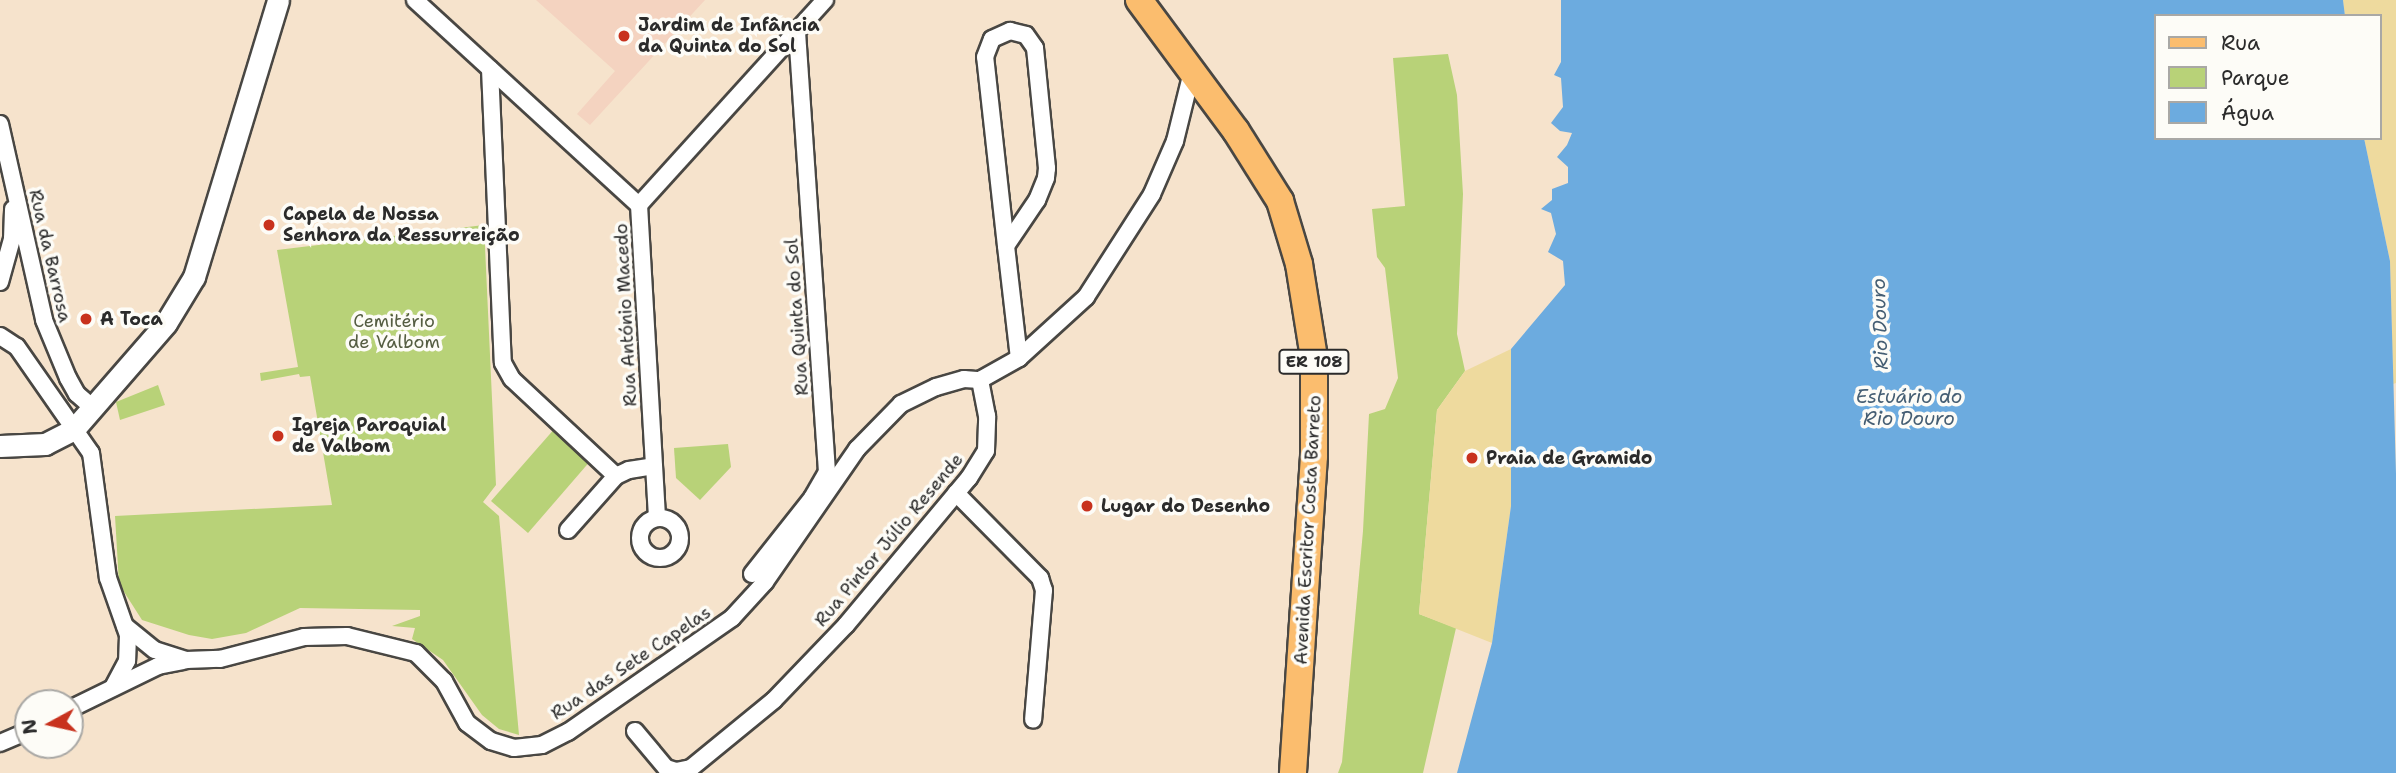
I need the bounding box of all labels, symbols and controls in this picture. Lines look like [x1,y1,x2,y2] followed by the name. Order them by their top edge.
[2154,14,2382,140] legend
[638,15,820,58] place label: Jardim de Infância da Quinta do Sol
[616,28,632,44] marker: Jardim de Infância da Quinta do Sol
[2221,29,2260,57] text: Rua
[2221,64,2290,92] text: Parque
[2221,99,2274,127] text: Água
[24,187,76,325] street label: Rua da Barrosa
[283,204,520,246] place label: Capela de Nossa Senhora da Ressurreição
[261,217,277,233] marker: Capela de Nossa Senhora da Ressurreição
[610,223,642,407] street label: Rua António Macedo
[781,238,813,396] street label: Rua Quinta do Sol
[1867,278,1893,370] water label: Rio Douro
[100,308,163,330] place label: A Toca
[78,311,94,327] marker: A Toca
[348,311,440,354] park label: Cemitério de Valbom
[1277,350,1351,374] road number: ER 108
[1856,386,1962,430] water label: Estuário do Rio Douro
[1290,395,1326,665] street label: Avenida Escritor Costa Barreto
[292,415,446,458] place label: Igreja Paroquial de Valbom
[270,428,286,444] marker: Igreja Paroquial de Valbom
[1486,447,1652,469] place label: Praia de Gramido
[810,449,968,631] street label: Rua Pintor Júlio Resende
[1464,450,1480,466] marker: Praia de Gramido
[1101,495,1270,517] place label: Lugar do Desenho
[1079,498,1095,514] marker: Lugar do Desenho
[547,601,715,725] street label: Rua das Sete Capelas
[14,689,84,759] north arrow
[16,718,43,736] text: N

